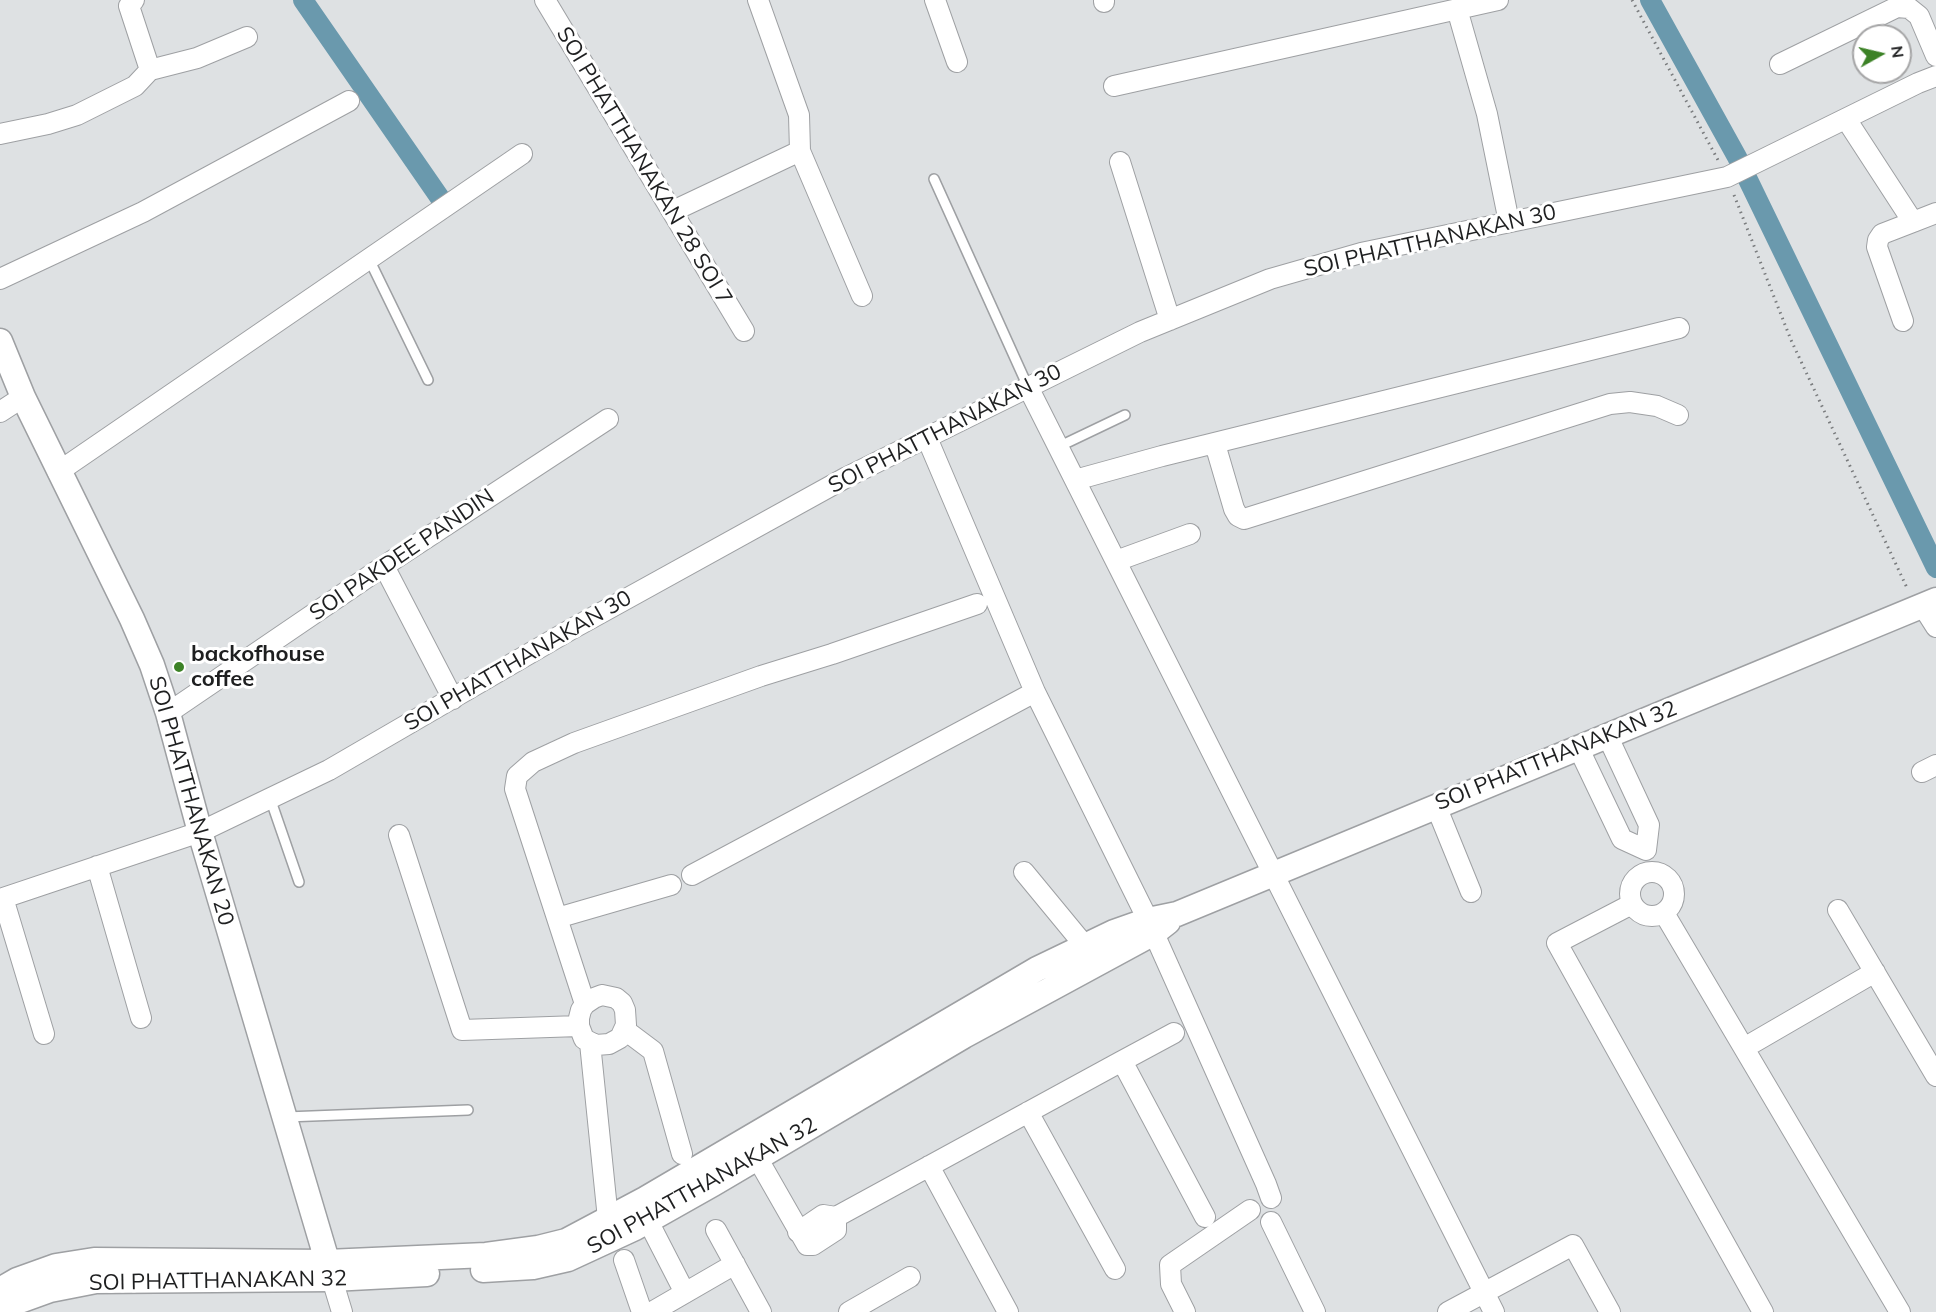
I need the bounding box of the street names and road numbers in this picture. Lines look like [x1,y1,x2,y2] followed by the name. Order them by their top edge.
[550,22,738,310] street label: SOI PHATTHANAKAN 28 SOI 7
[1301,199,1559,283] street label: SOI PHATTHANAKAN 30
[824,359,1066,499] street label: SOI PHATTHANAKAN 30
[305,483,499,627] street label: SOI PAKDEE PANDIN
[400,585,636,737] street label: SOI PHATTHANAKAN 30
[143,673,239,929] street label: SOI PHATTHANAKAN 20
[1431,695,1681,817] street label: SOI PHATTHANAKAN 32
[583,1112,821,1260] street label: SOI PHATTHANAKAN 32
[89,1266,347,1296] street label: SOI PHATTHANAKAN 32

